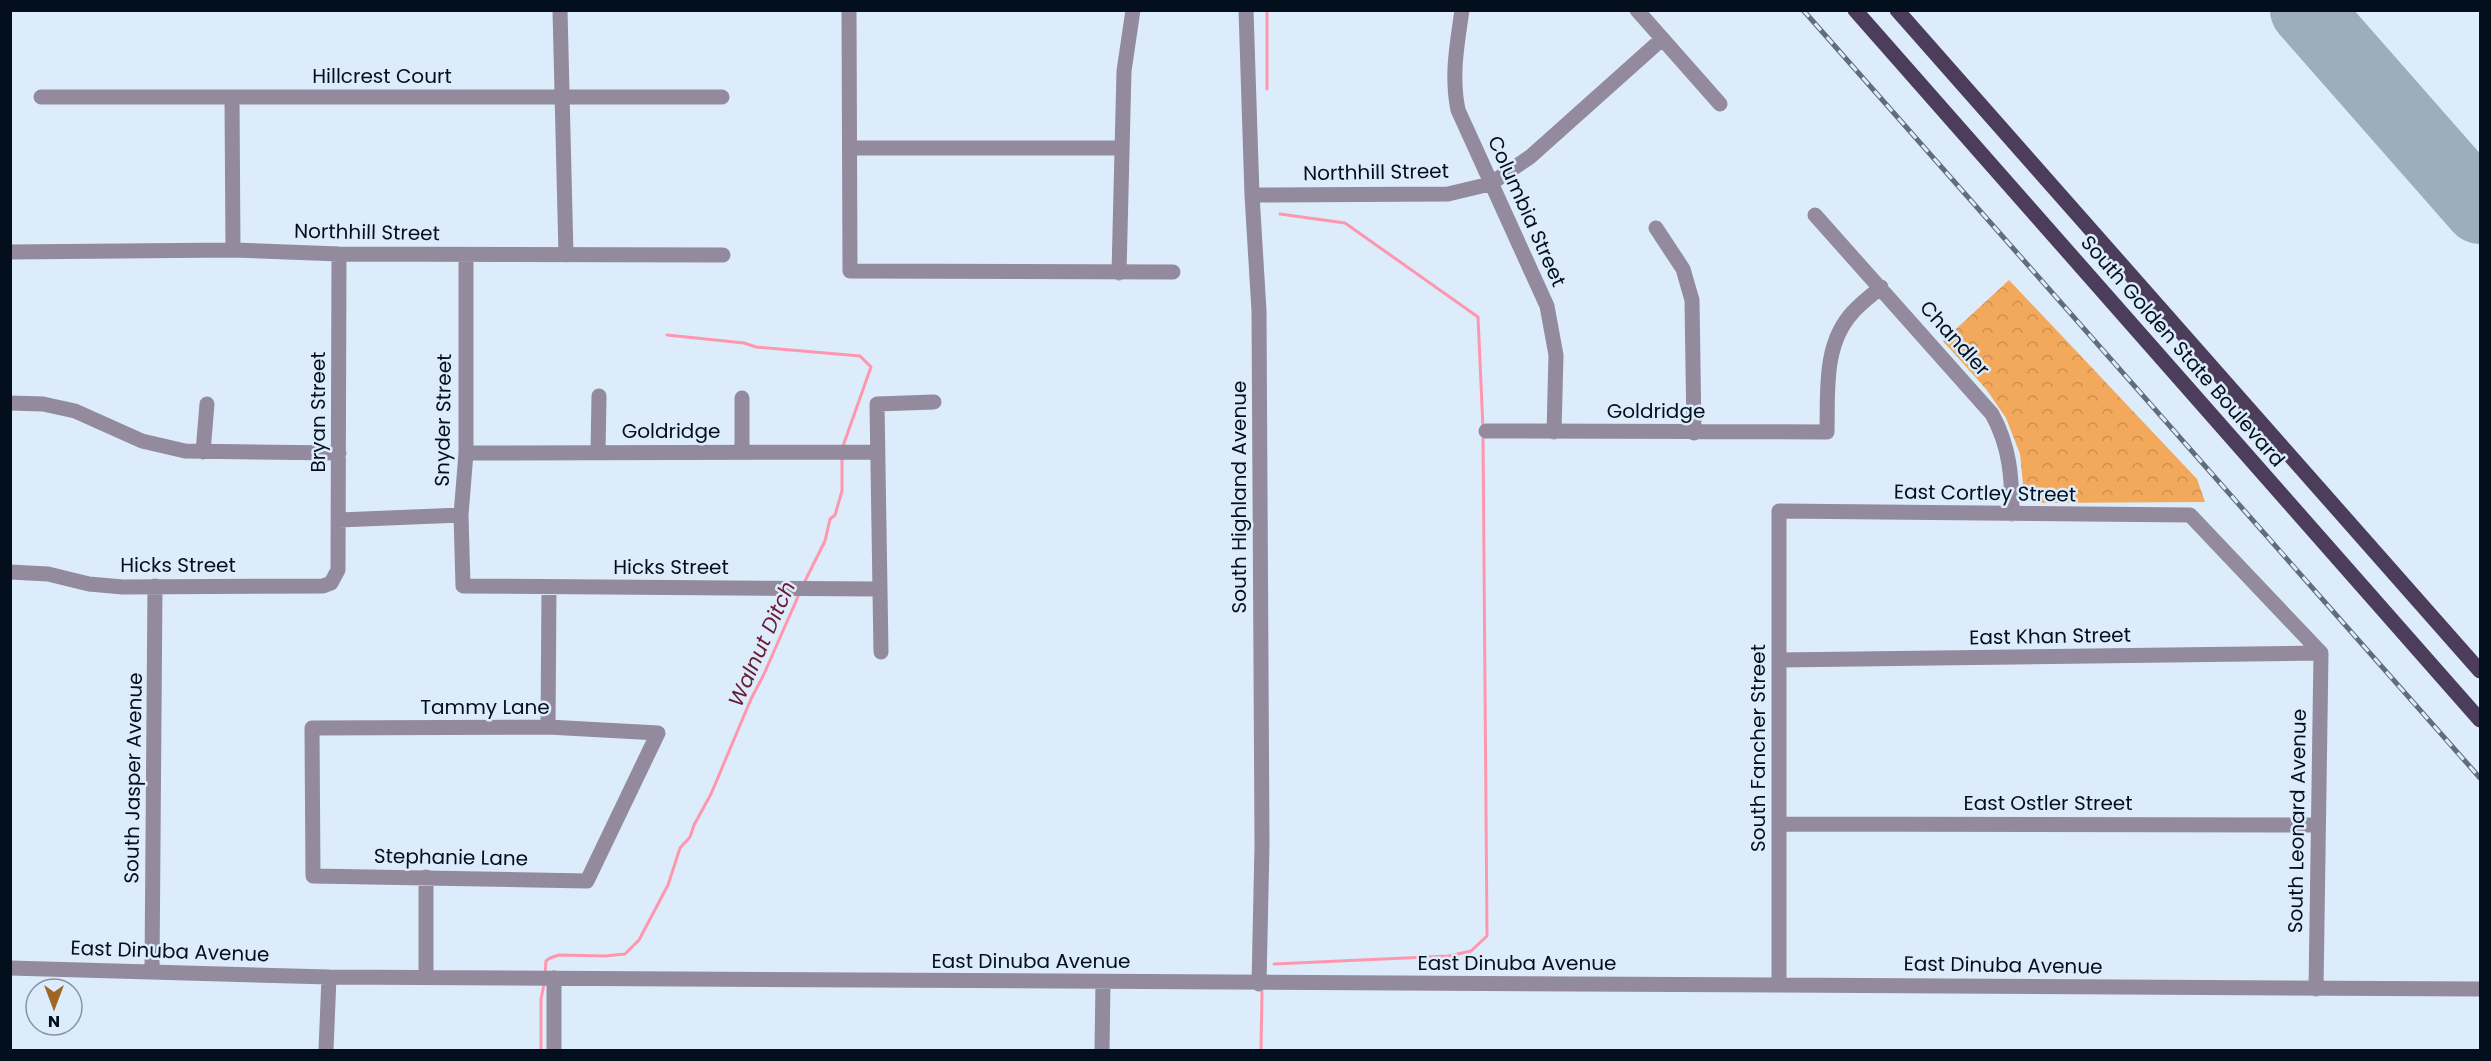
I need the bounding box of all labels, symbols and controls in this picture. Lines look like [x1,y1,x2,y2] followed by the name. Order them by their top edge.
[312,62,452,90] street label: Hillcrest Court
[1481,131,1573,291] street label: Columbia Street
[1303,157,1449,187] street label: Northhill Street
[294,217,440,247] street label: Northhill Street
[2074,229,2292,473] street label: South Golden State Boulevard
[1914,294,1996,382] street label: Chandler
[304,351,332,473] street label: Bryan Street
[428,353,458,487] street label: Snyder Street
[1225,380,1253,614] street label: South Highland Avenue
[1607,397,1705,425] street label: Goldridge
[622,417,720,445] street label: Goldridge
[1894,477,2076,509] street label: East Cortley Street
[120,551,236,579] street label: Hicks Street
[613,553,729,581] street label: Hicks Street
[721,576,802,711] water label: Walnut Ditch
[1969,621,2131,651] street label: East Khan Street
[1744,644,1772,852] street label: South Fancher Street
[117,672,149,884] street label: South Jasper Avenue
[420,693,550,721] street label: Tammy Lane
[2281,709,2313,933] street label: South Leonard Avenue
[1964,789,2132,817] street label: East Ostler Street
[374,842,528,872] street label: Stephanie Lane
[70,934,270,968] street label: East Dinuba Avenue
[932,947,1130,975] street label: East Dinuba Avenue
[1418,949,1616,977] street label: East Dinuba Avenue
[1903,949,2103,981] street label: East Dinuba Avenue
[24,977,84,1037] north arrow
[48,1010,60,1033] text: N

